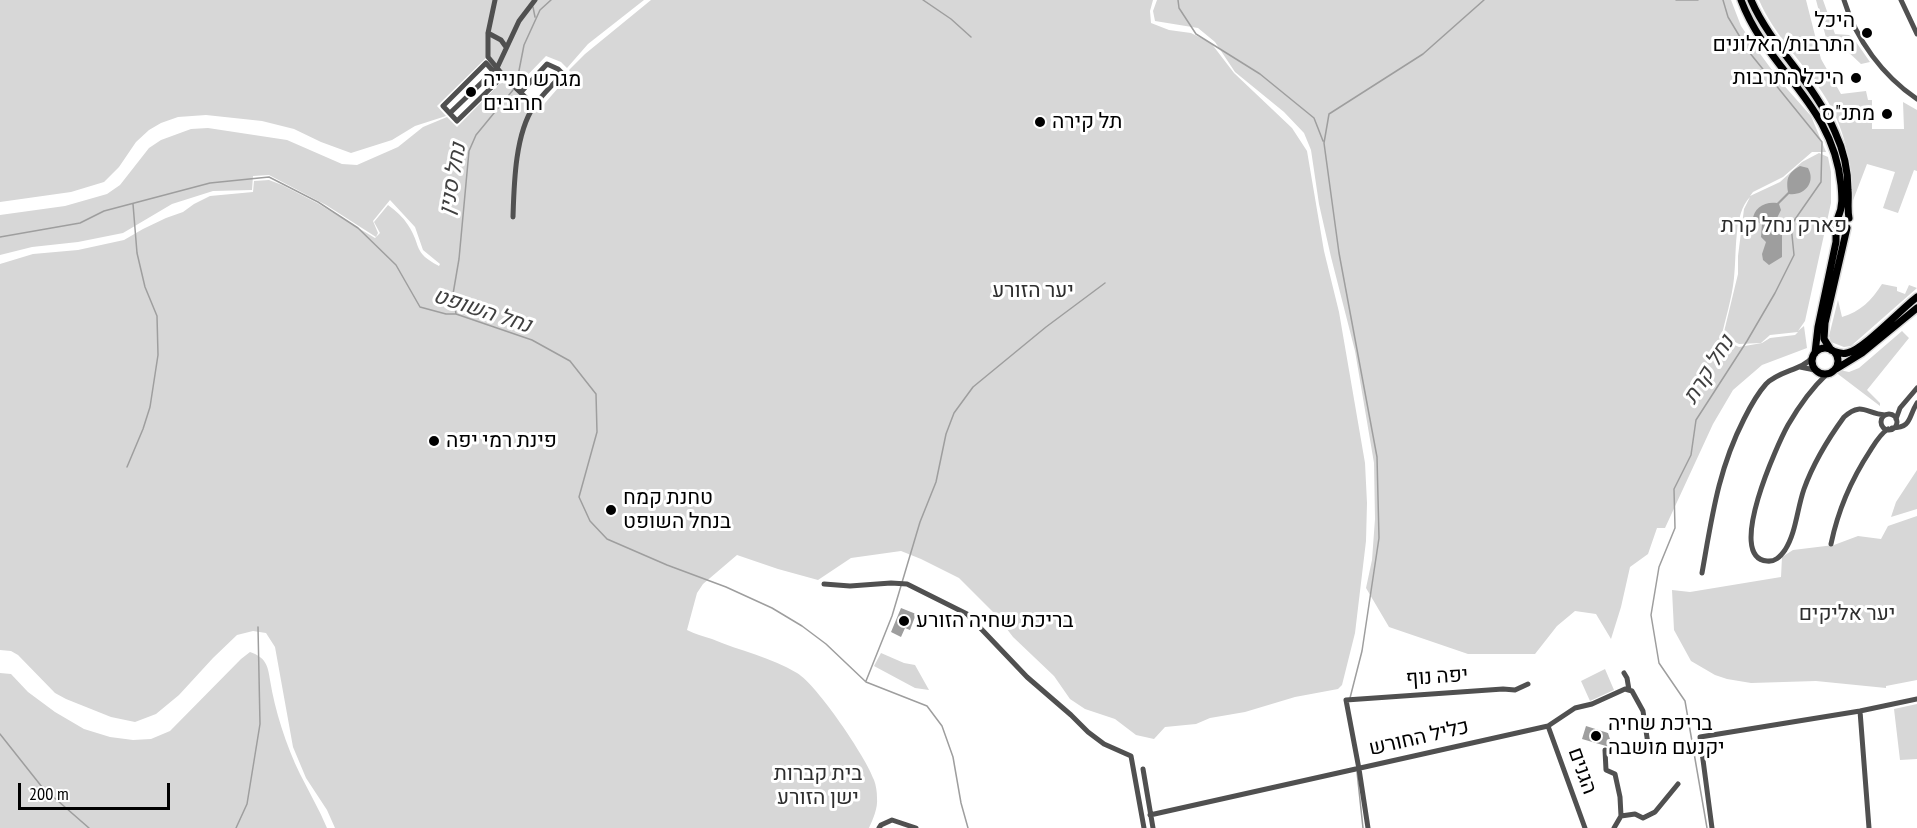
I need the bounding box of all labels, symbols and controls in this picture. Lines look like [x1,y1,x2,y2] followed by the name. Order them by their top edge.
[1713,8,1855,58] place label: היכל התרבות/האלונים
[1860,26,1874,40] marker: היכל התרבות/האלונים
[1733,65,1844,91] place label: היכל התרבות
[483,67,581,117] place label: מגרש חנייה חרובים
[1849,71,1863,85] marker: היכל התרבות
[464,85,478,99] marker: מגרש חנייה חרובים
[1822,101,1875,127] place label: מתנ"ס
[1880,107,1894,121] marker: מתנ"ס
[1052,109,1122,135] place label: תל קירה
[1033,115,1047,129] marker: תל קירה
[434,141,472,217] water label: נחל סנין
[1721,213,1847,239] park label: פארק נחל קרת
[992,278,1074,304] park label: יער הזורע
[430,283,534,339] water label: נחל השופט
[1678,331,1740,409] water label: נחל קרת
[446,428,557,454] place label: פינת רמי יפה
[427,434,441,448] marker: פינת רמי יפה
[623,485,731,535] place label: טחנת קמח בנחל השופט
[604,503,618,517] marker: טחנת קמח בנחל השופט
[1799,601,1895,627] park label: יער אליקים
[916,608,1074,634] place label: בריכת שחיה הזורע
[897,614,911,628] marker: בריכת שחיה הזורע
[1405,662,1469,692] street label: יפה נוף
[1608,711,1725,761] place label: בריכת שחיה יקנעם מושבה
[1367,714,1471,762] street label: כליל החורש
[1589,729,1603,743] marker: בריכת שחיה יקנעם מושבה
[1562,744,1602,798] street label: הגנים
[774,761,862,811] park label: בית קברות ישן הזורע
[21,771,172,809] scale bar
[29,782,69,805] text: 200 m

